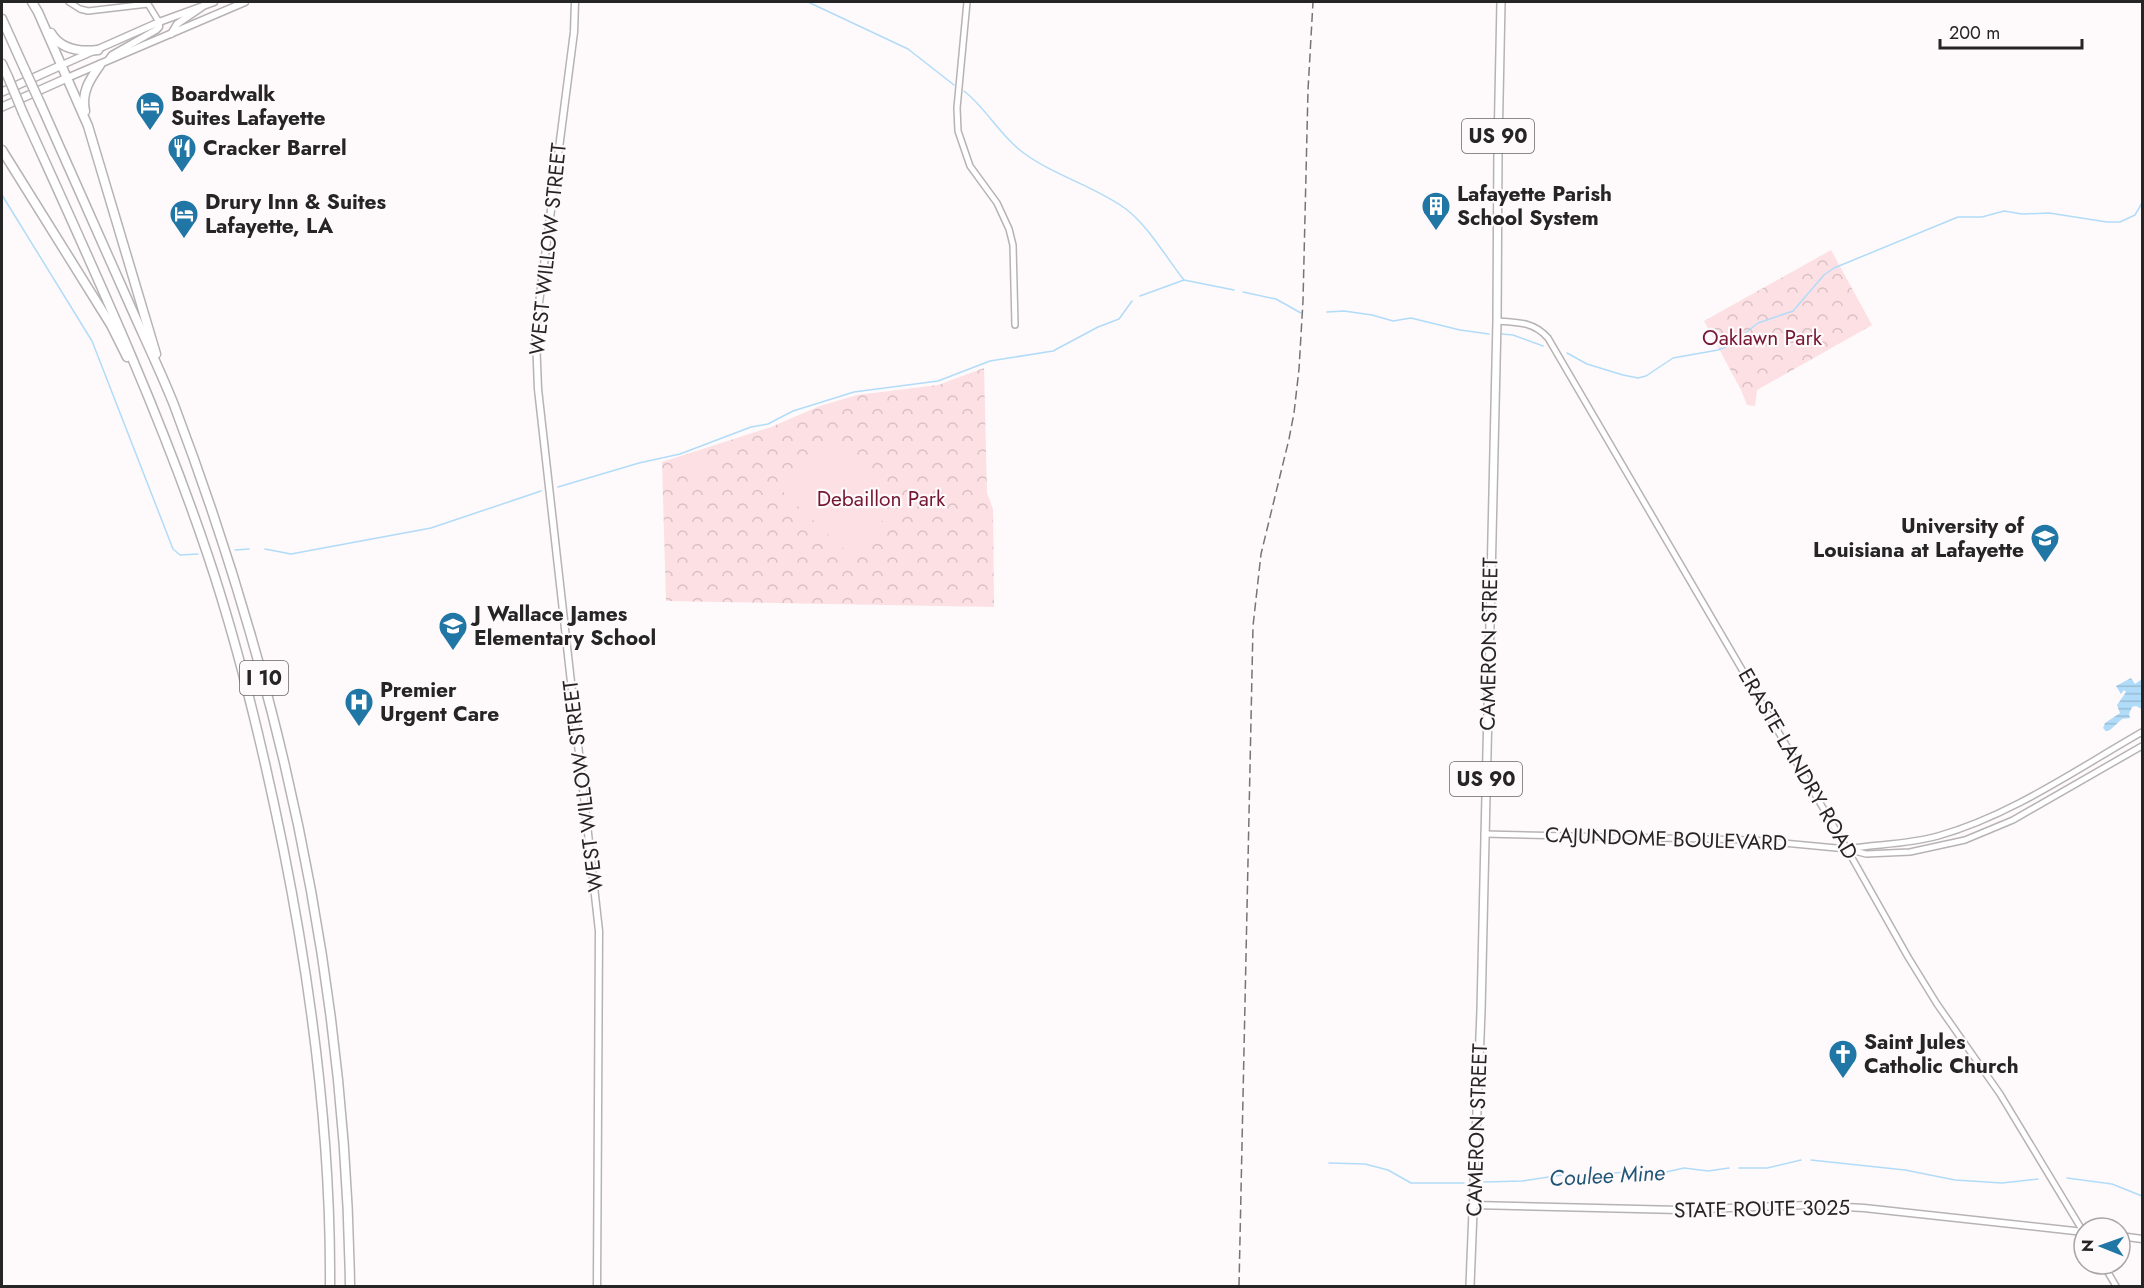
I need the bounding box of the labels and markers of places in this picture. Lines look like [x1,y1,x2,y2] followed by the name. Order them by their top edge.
[171,79,325,133] place label: Boardwalk Suites Lafayette
[134,90,166,132] hotel icon: Boardwalk Suites Lafayette
[166,132,198,174] restaurant icon: Cracker Barrel
[203,133,347,163] place label: Cracker Barrel
[1457,179,1612,233] place label: Lafayette Parish School System
[205,187,387,241] place label: Drury Inn & Suites Lafayette, LA
[1420,190,1452,232] building icon: Lafayette Parish School System
[168,198,200,240] hotel icon: Drury Inn & Suites Lafayette, LA
[1813,511,2025,565] place label: University of Louisiana at Lafayette
[2029,522,2061,564] school or university icon: University of Louisiana at Lafayette
[470,599,656,653] place label: J Wallace James Elementary School
[437,610,469,652] school or university icon: J Wallace James Elementary School
[380,675,499,729] place label: Premier Urgent Care
[343,686,375,728] hospital icon: Premier Urgent Care
[1864,1027,2019,1081] place label: Saint Jules Catholic Church
[1827,1038,1859,1080] church icon: Saint Jules Catholic Church

